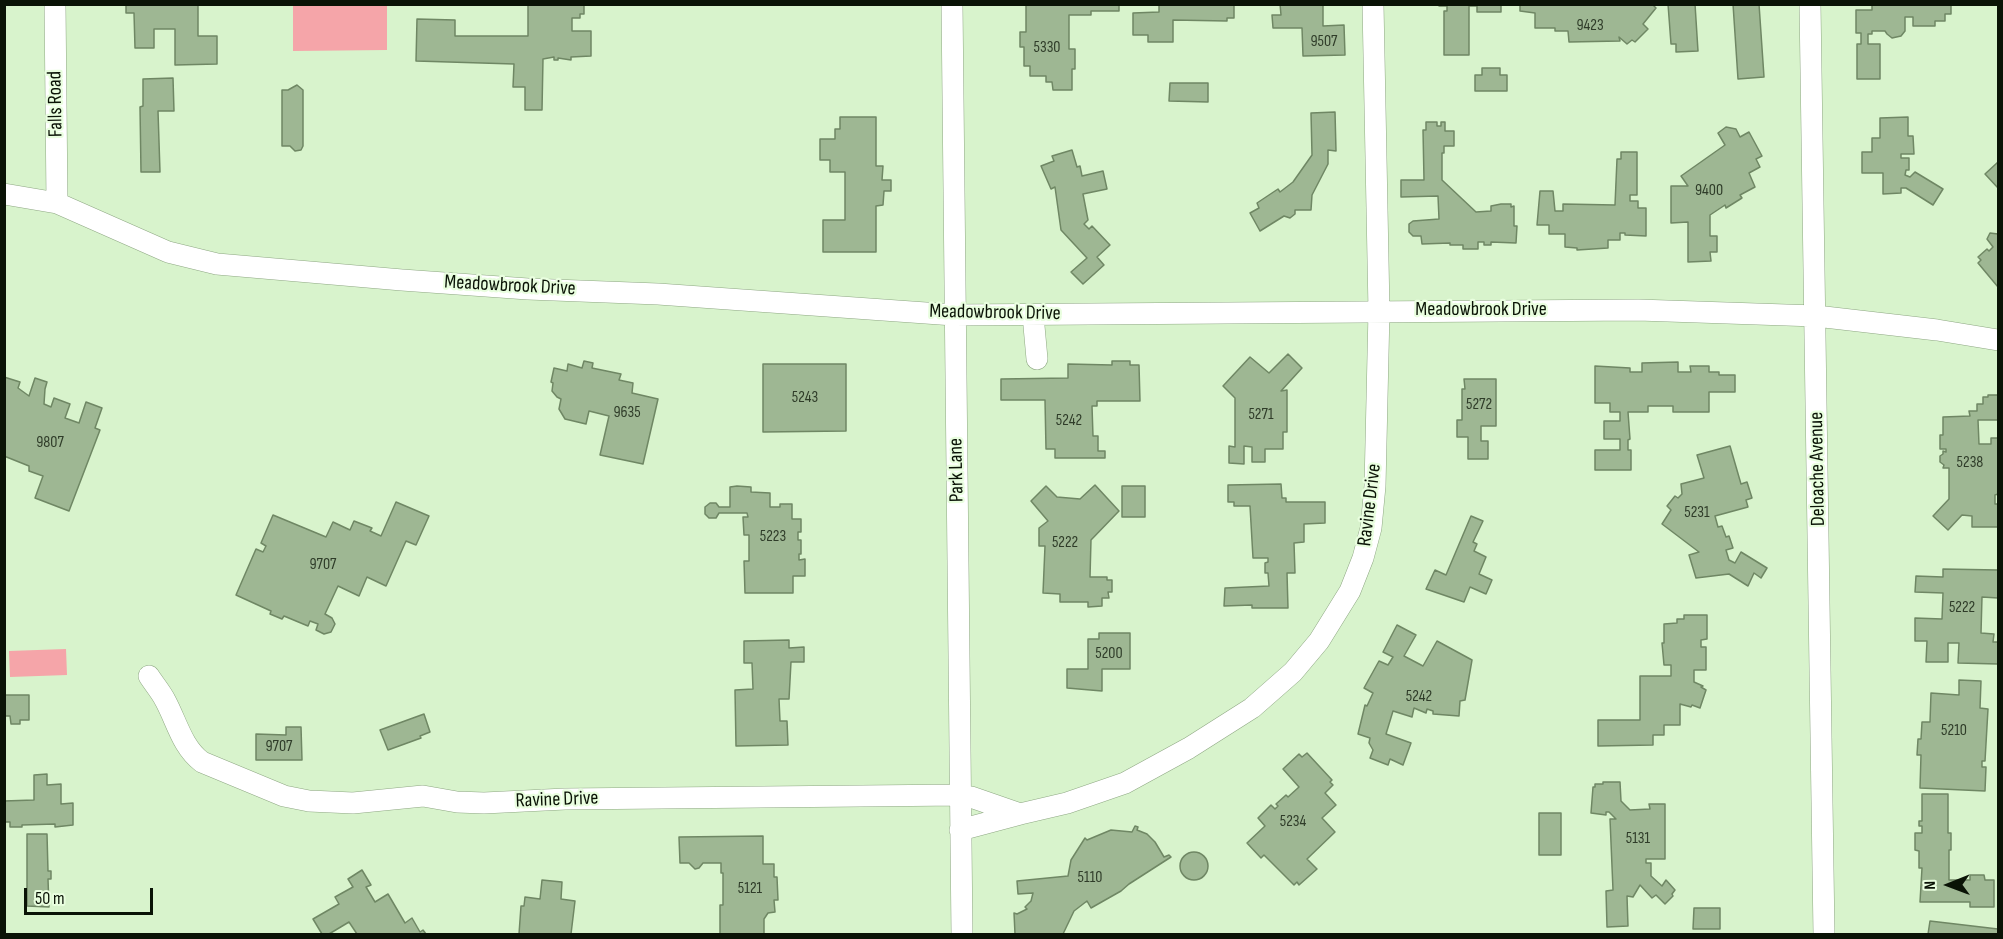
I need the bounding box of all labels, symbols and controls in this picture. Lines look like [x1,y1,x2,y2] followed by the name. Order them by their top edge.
[1576,16,1604,36] house number: 9423
[1310,32,1338,52] house number: 9507
[1034,38,1060,58] house number: 5330
[43,71,69,137] street label: Falls Road
[1695,181,1723,201] house number: 9400
[444,271,576,301] street label: Meadowbrook Drive
[1415,298,1547,322] street label: Meadowbrook Drive
[929,300,1061,326] street label: Meadowbrook Drive
[792,388,818,408] house number: 5243
[1466,395,1492,415] house number: 5272
[613,403,641,423] house number: 9635
[1248,405,1274,425] house number: 5271
[1056,411,1082,431] house number: 5242
[1805,412,1831,526] street label: Deloache Avenue
[36,433,64,453] house number: 9807
[944,438,970,502] street label: Park Lane
[1957,453,1983,473] house number: 5238
[1353,462,1387,548] street label: Ravine Drive
[1684,503,1710,523] house number: 5231
[760,527,786,547] house number: 5223
[1052,533,1078,553] house number: 5222
[310,555,336,575] house number: 9707
[1949,598,1975,618] house number: 5222
[1095,644,1123,664] house number: 5200
[1406,687,1432,707] house number: 5242
[1941,721,1967,741] house number: 5210
[266,737,292,757] house number: 9707
[515,787,599,813] street label: Ravine Drive
[1280,812,1306,832] house number: 5234
[1626,829,1650,849] house number: 5131
[1919,855,1979,915] north arrow
[1078,868,1102,888] house number: 5110
[27,876,156,914] scale bar
[738,879,762,899] house number: 5121
[1921,881,1940,890] text: N
[35,888,65,909] text: 50 m

